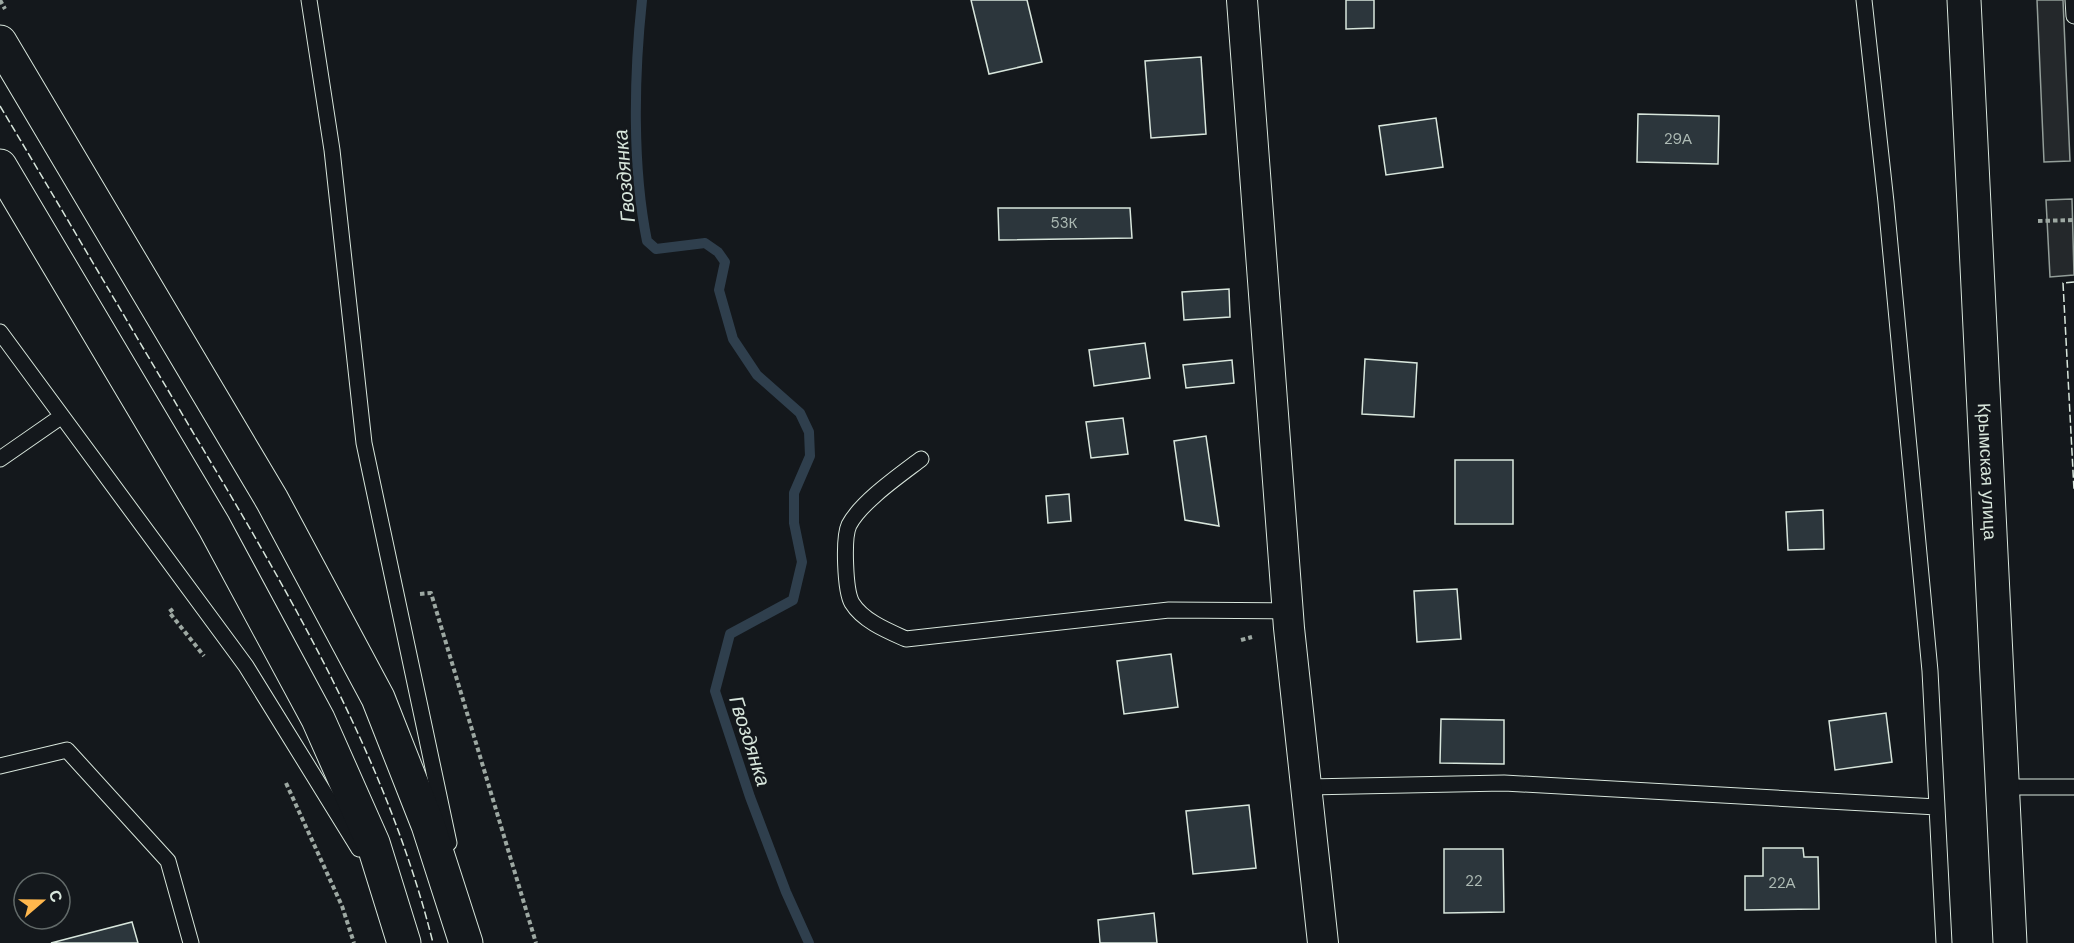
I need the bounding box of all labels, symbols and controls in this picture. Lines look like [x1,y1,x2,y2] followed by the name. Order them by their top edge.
[607,128,641,224] water label: Гвоздянка
[1664,129,1692,149] house number: 29А
[1051,213,1078,233] house number: 53К
[1972,402,2002,542] street label: Крымская улица
[723,693,777,789] water label: Гвоздянка
[12,871,72,931] north arrow
[1465,871,1483,891] house number: 22
[1768,873,1796,893] house number: 22А
[44,887,68,905] text: С

